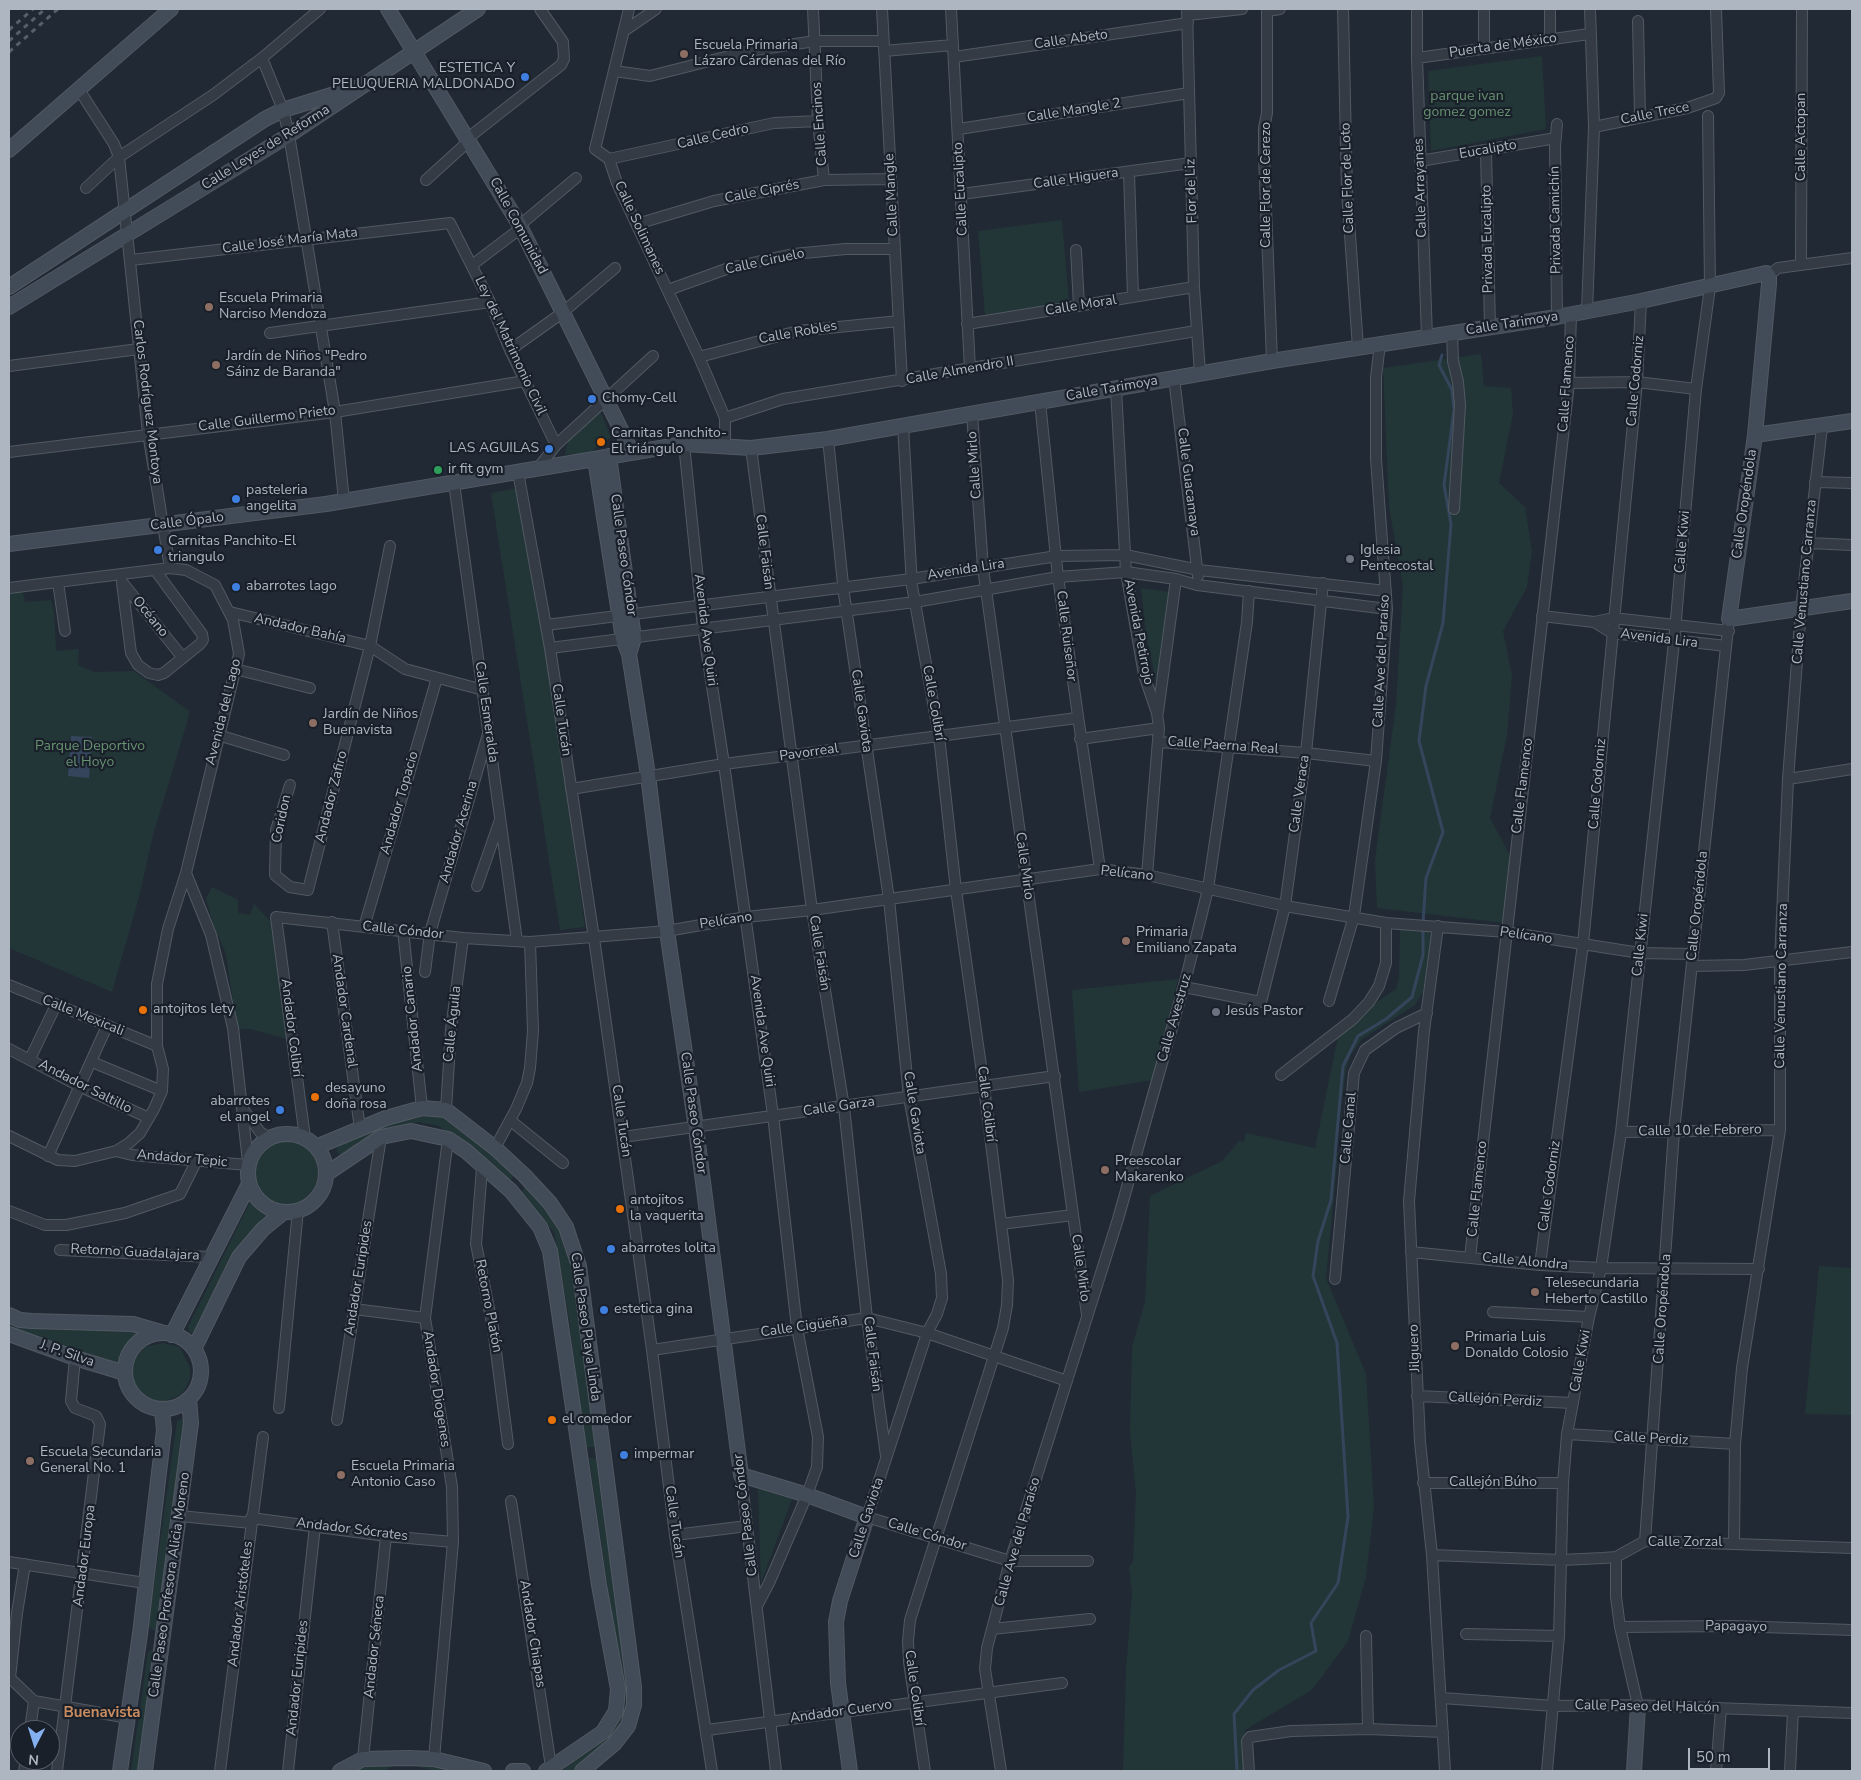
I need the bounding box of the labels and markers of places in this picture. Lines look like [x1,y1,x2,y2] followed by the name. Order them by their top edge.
[694,38,846,70] place label: Escuela Primaria Lázaro Cárdenas del Río
[678,48,690,60] marker: Escuela Primaria Lázaro Cárdenas del Río
[332,61,515,94] place label: ESTETICA Y PELUQUERIA MALDONADO
[519,71,531,83] marker: ESTETICA Y PELUQUERIA MALDONADO
[219,291,327,324] place label: Escuela Primaria Narciso Mendoza
[203,301,215,313] marker: Escuela Primaria Narciso Mendoza
[226,349,367,382] place label: Jardín de Niños "Pedro Sáinz de Baranda"
[210,359,222,371] marker: Jardín de Niños "Pedro Sáinz de Baranda"
[602,391,677,407] place label: Chomy-Cell
[586,393,598,405] marker: Chomy-Cell
[611,426,727,458] place label: Carnitas Panchito- El triángulo
[595,436,607,448] marker: Carnitas Panchito- El triángulo
[449,441,539,457] place label: LAS AGUILAS
[543,443,555,455] marker: LAS AGUILAS
[448,462,504,478] place label: ir fit gym
[432,464,444,476] marker: ir fit gym
[246,483,308,516] place label: pasteleria angelita
[230,493,242,505] marker: pasteleria angelita
[168,534,296,566] place label: Carnitas Panchito-El triangulo
[1360,543,1433,576] place label: Iglesia Pentecostal
[152,544,164,556] marker: Carnitas Panchito-El triangulo
[1344,553,1356,565] marker: Iglesia Pentecostal
[246,579,337,595] place label: abarrotes lago
[230,581,242,593] marker: abarrotes lago
[323,707,418,740] place label: Jardín de Niños Buenavista
[307,717,319,729] marker: Jardín de Niños Buenavista
[1136,925,1237,958] place label: Primaria Emiliano Zapata
[1120,935,1132,947] marker: Primaria Emiliano Zapata
[153,1002,234,1018] place label: antojitos lety
[137,1004,149,1016] marker: antojitos lety
[1226,1004,1303,1020] place label: Jesús Pastor
[1210,1006,1222,1018] marker: Jesús Pastor
[325,1081,387,1114] place label: desayuno doña rosa
[309,1091,321,1103] marker: desayuno doña rosa
[210,1094,270,1126] place label: abarrotes el angel
[274,1104,286,1116] marker: abarrotes el angel
[1115,1154,1184,1186] place label: Preescolar Makarenko
[1099,1164,1111,1176] marker: Preescolar Makarenko
[630,1193,704,1226] place label: antojitos la vaquerita
[614,1203,626,1215] marker: antojitos la vaquerita
[621,1241,716,1257] place label: abarrotes lolita
[605,1243,617,1255] marker: abarrotes lolita
[1545,1276,1648,1308] place label: Telesecundaria Heberto Castillo
[1529,1286,1541,1298] marker: Telesecundaria Heberto Castillo
[614,1302,693,1318] place label: estetica gina
[598,1304,610,1316] marker: estetica gina
[1465,1330,1569,1362] place label: Primaria Luis Donaldo Colosio
[1449,1340,1461,1352] marker: Primaria Luis Donaldo Colosio
[562,1412,632,1428] place label: el comedor
[546,1414,558,1426] marker: el comedor
[40,1445,161,1478] place label: Escuela Secundaria General No. 1
[634,1447,694,1463] place label: impermar
[618,1449,630,1461] marker: impermar
[24,1455,36,1467] marker: Escuela Secundaria General No. 1
[351,1459,455,1491] place label: Escuela Primaria Antonio Caso
[335,1469,347,1481] marker: Escuela Primaria Antonio Caso

